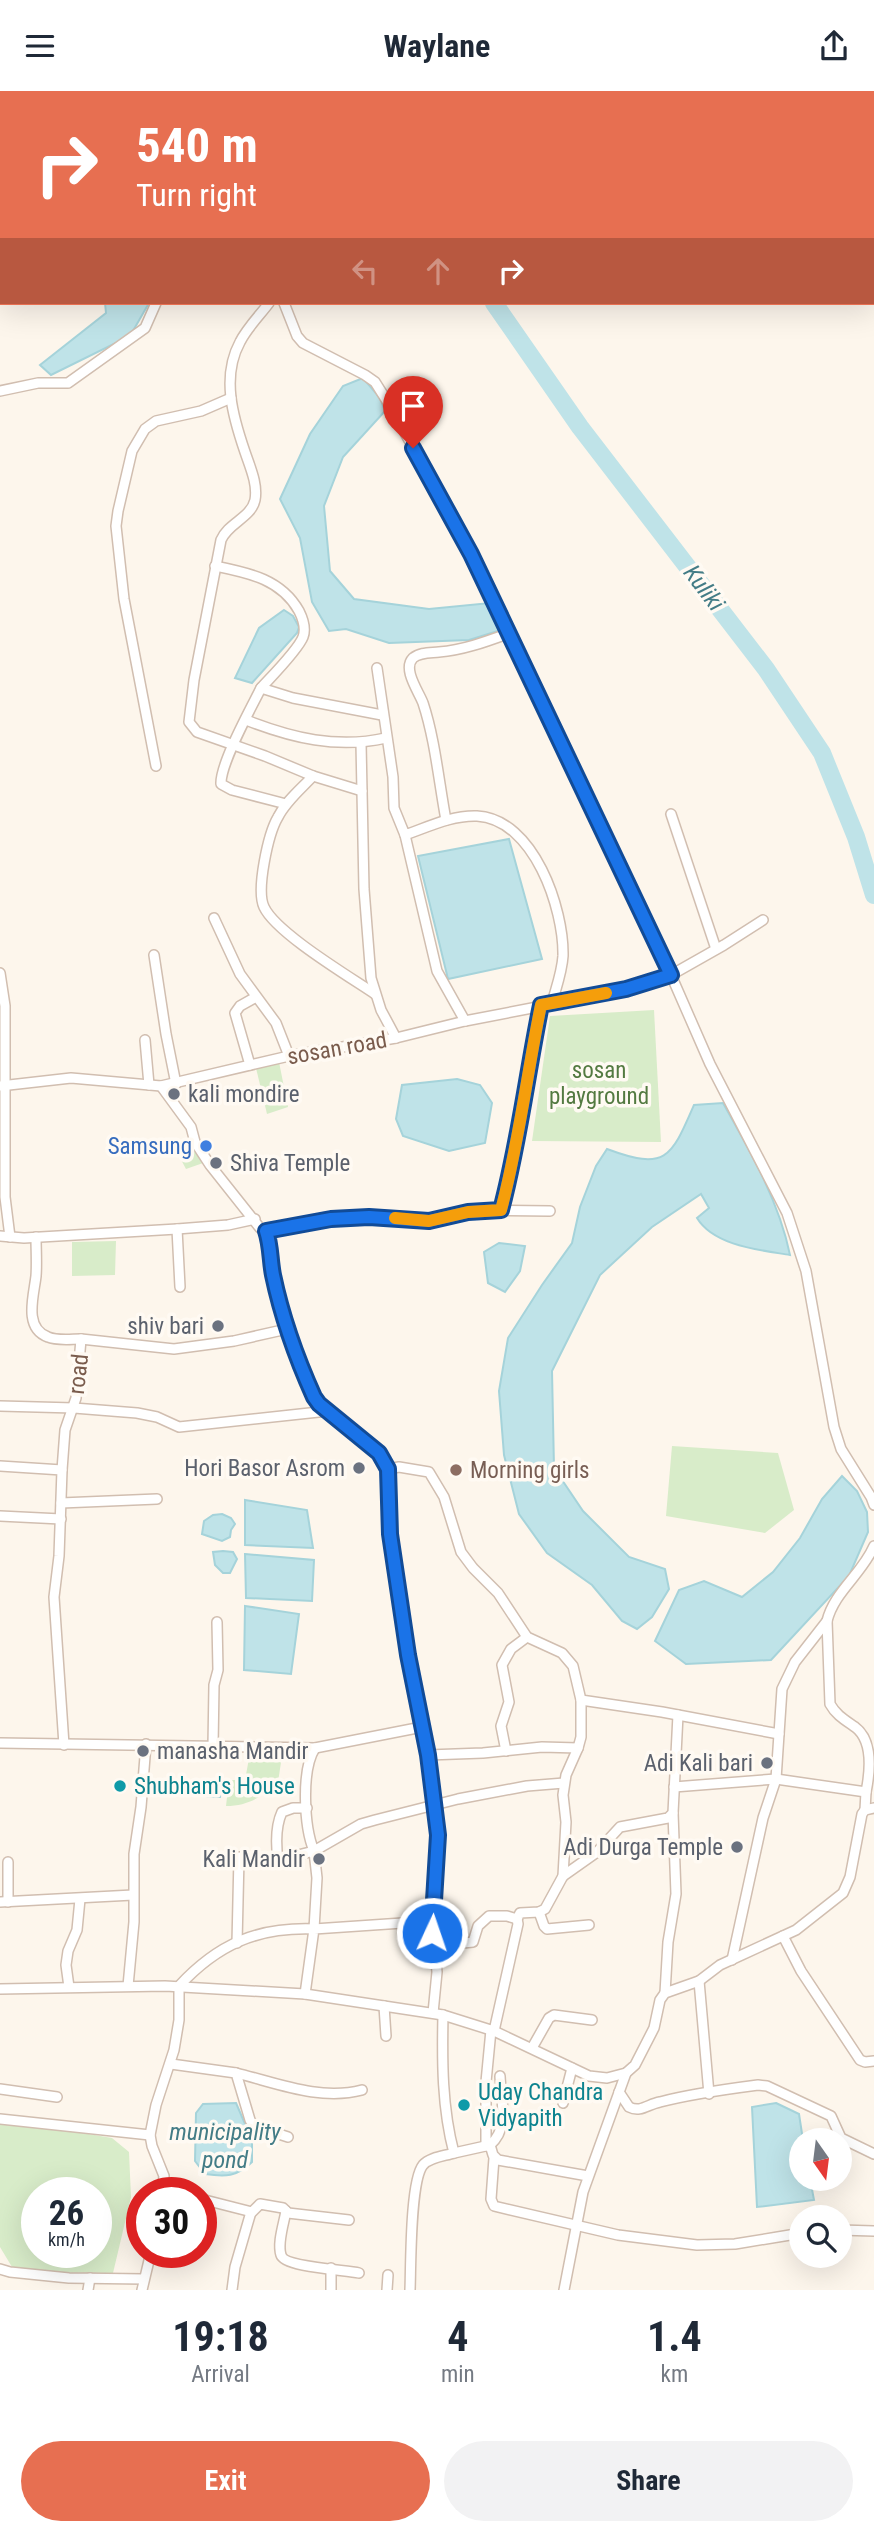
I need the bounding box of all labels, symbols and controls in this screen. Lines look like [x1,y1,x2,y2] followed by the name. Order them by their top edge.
[21,27,59,65] icon: menu
[384,27,490,65] text: Waylane
[815,27,853,65] icon: share
[136,117,258,174] text: 540 m
[21,119,112,210] icon: right
[136,176,257,214] text: Turn right
[346,252,384,290] icon: left
[419,252,457,290] icon: ahead
[492,252,530,290] icon: right
[383,376,443,448] pin
[394,387,432,425] icon: arrive
[678,560,731,617] water label: Kuliki
[285,1026,389,1071] street label: sosan road
[549,1057,649,1110] park label: sosan playground
[188,1081,300,1108] place label: kali mondire
[166,1086,182,1102] marker: kali mondire
[108,1133,192,1160] place label: Samsung
[198,1138,214,1154] marker: Samsung
[230,1150,350,1177] place label: Shiva Temple
[208,1155,224,1171] marker: Shiva Temple
[127,1313,204,1340] place label: shiv bari
[210,1318,226,1334] marker: shiv bari
[63,1352,94,1396] street label: road
[184,1455,345,1482] place label: Hori Basor Asrom
[470,1457,590,1484] place label: Morning girls
[351,1460,367,1476] marker: Hori Basor Asrom
[448,1462,464,1478] marker: Morning girls
[157,1738,309,1765] place label: manasha Mandir
[135,1743,151,1759] marker: manasha Mandir
[644,1750,753,1777] place label: Adi Kali bari
[759,1755,775,1771] marker: Adi Kali bari
[134,1773,295,1800] place label: Shubham's House
[112,1778,128,1794] marker: Shubham's House
[563,1834,723,1861] place label: Adi Durga Temple
[729,1839,745,1855] marker: Adi Durga Temple
[202,1846,305,1873] place label: Kali Mandir
[311,1851,327,1867] marker: Kali Mandir
[395,1896,469,1970] position arrow
[478,2079,603,2132] place label: Uday Chandra Vidyapith
[456,2097,472,2113] marker: Uday Chandra Vidyapith
[169,2118,282,2174] water label: municipality pond
[789,2128,852,2191] north arrow
[789,2128,852,2268] map controls
[126,2177,217,2268] speed limit sign: 30
[49,2193,84,2234] text: 26
[789,2205,852,2268] button: search
[48,2229,85,2250] text: km/h
[172,2312,269,2361] text: 19:18
[447,2312,468,2361] text: 4
[647,2312,702,2361] text: 1.4
[191,2361,250,2388] text: Arrival
[441,2361,475,2388] text: min
[661,2361,688,2388] text: km
[21,2441,430,2521] button: Exit
[444,2441,853,2521] button: Share

